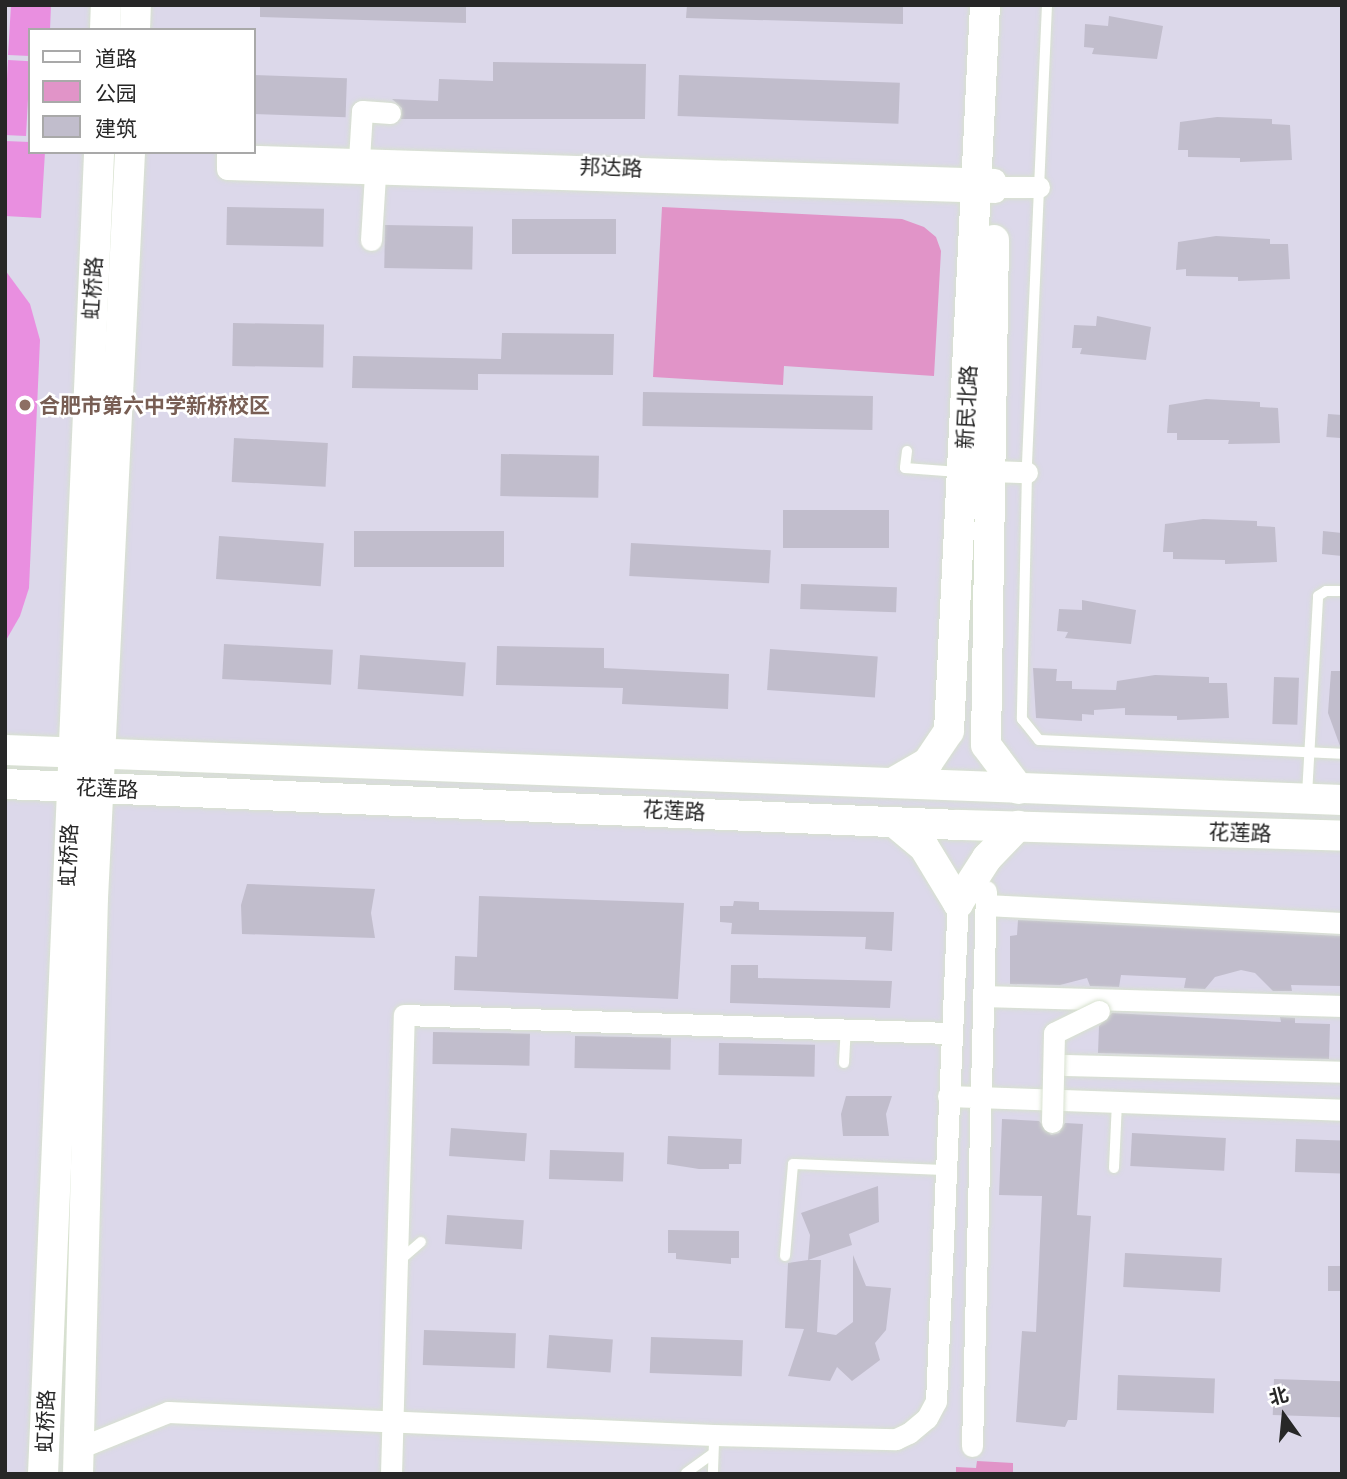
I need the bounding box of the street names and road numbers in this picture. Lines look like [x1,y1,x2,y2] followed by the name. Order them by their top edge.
[579,153,643,181] street label: 邦达路
[78,256,106,320] street label: 虹桥路
[951,364,981,450] street label: 新民北路
[75,774,139,802] street label: 花莲路
[642,796,706,824] street label: 花莲路
[1208,818,1272,846] street label: 花莲路
[54,823,82,887] street label: 虹桥路
[31,1389,59,1453] street label: 虹桥路

